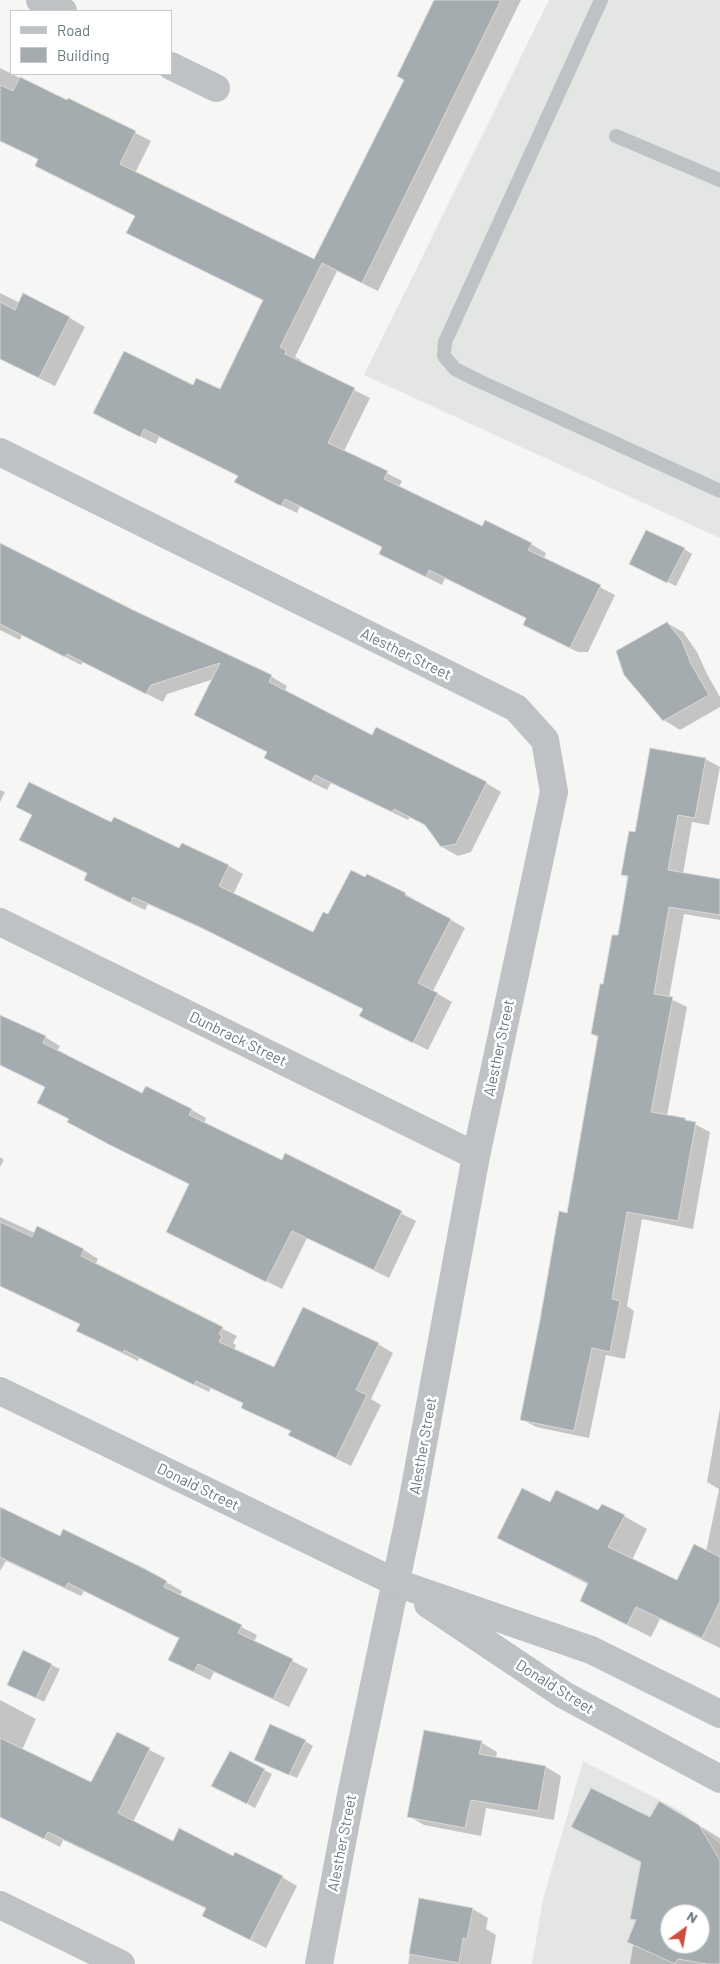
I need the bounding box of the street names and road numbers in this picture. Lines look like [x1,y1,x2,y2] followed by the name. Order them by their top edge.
[358,624,454,684] street label: Alesther Street
[480,998,518,1098] street label: Alesther Street
[187,1008,289,1070] street label: Dunbrack Street
[406,1396,440,1496] street label: Alesther Street
[154,1459,242,1515] street label: Donald Street
[513,1656,597,1718] street label: Donald Street
[324,1793,360,1893] street label: Alesther Street

